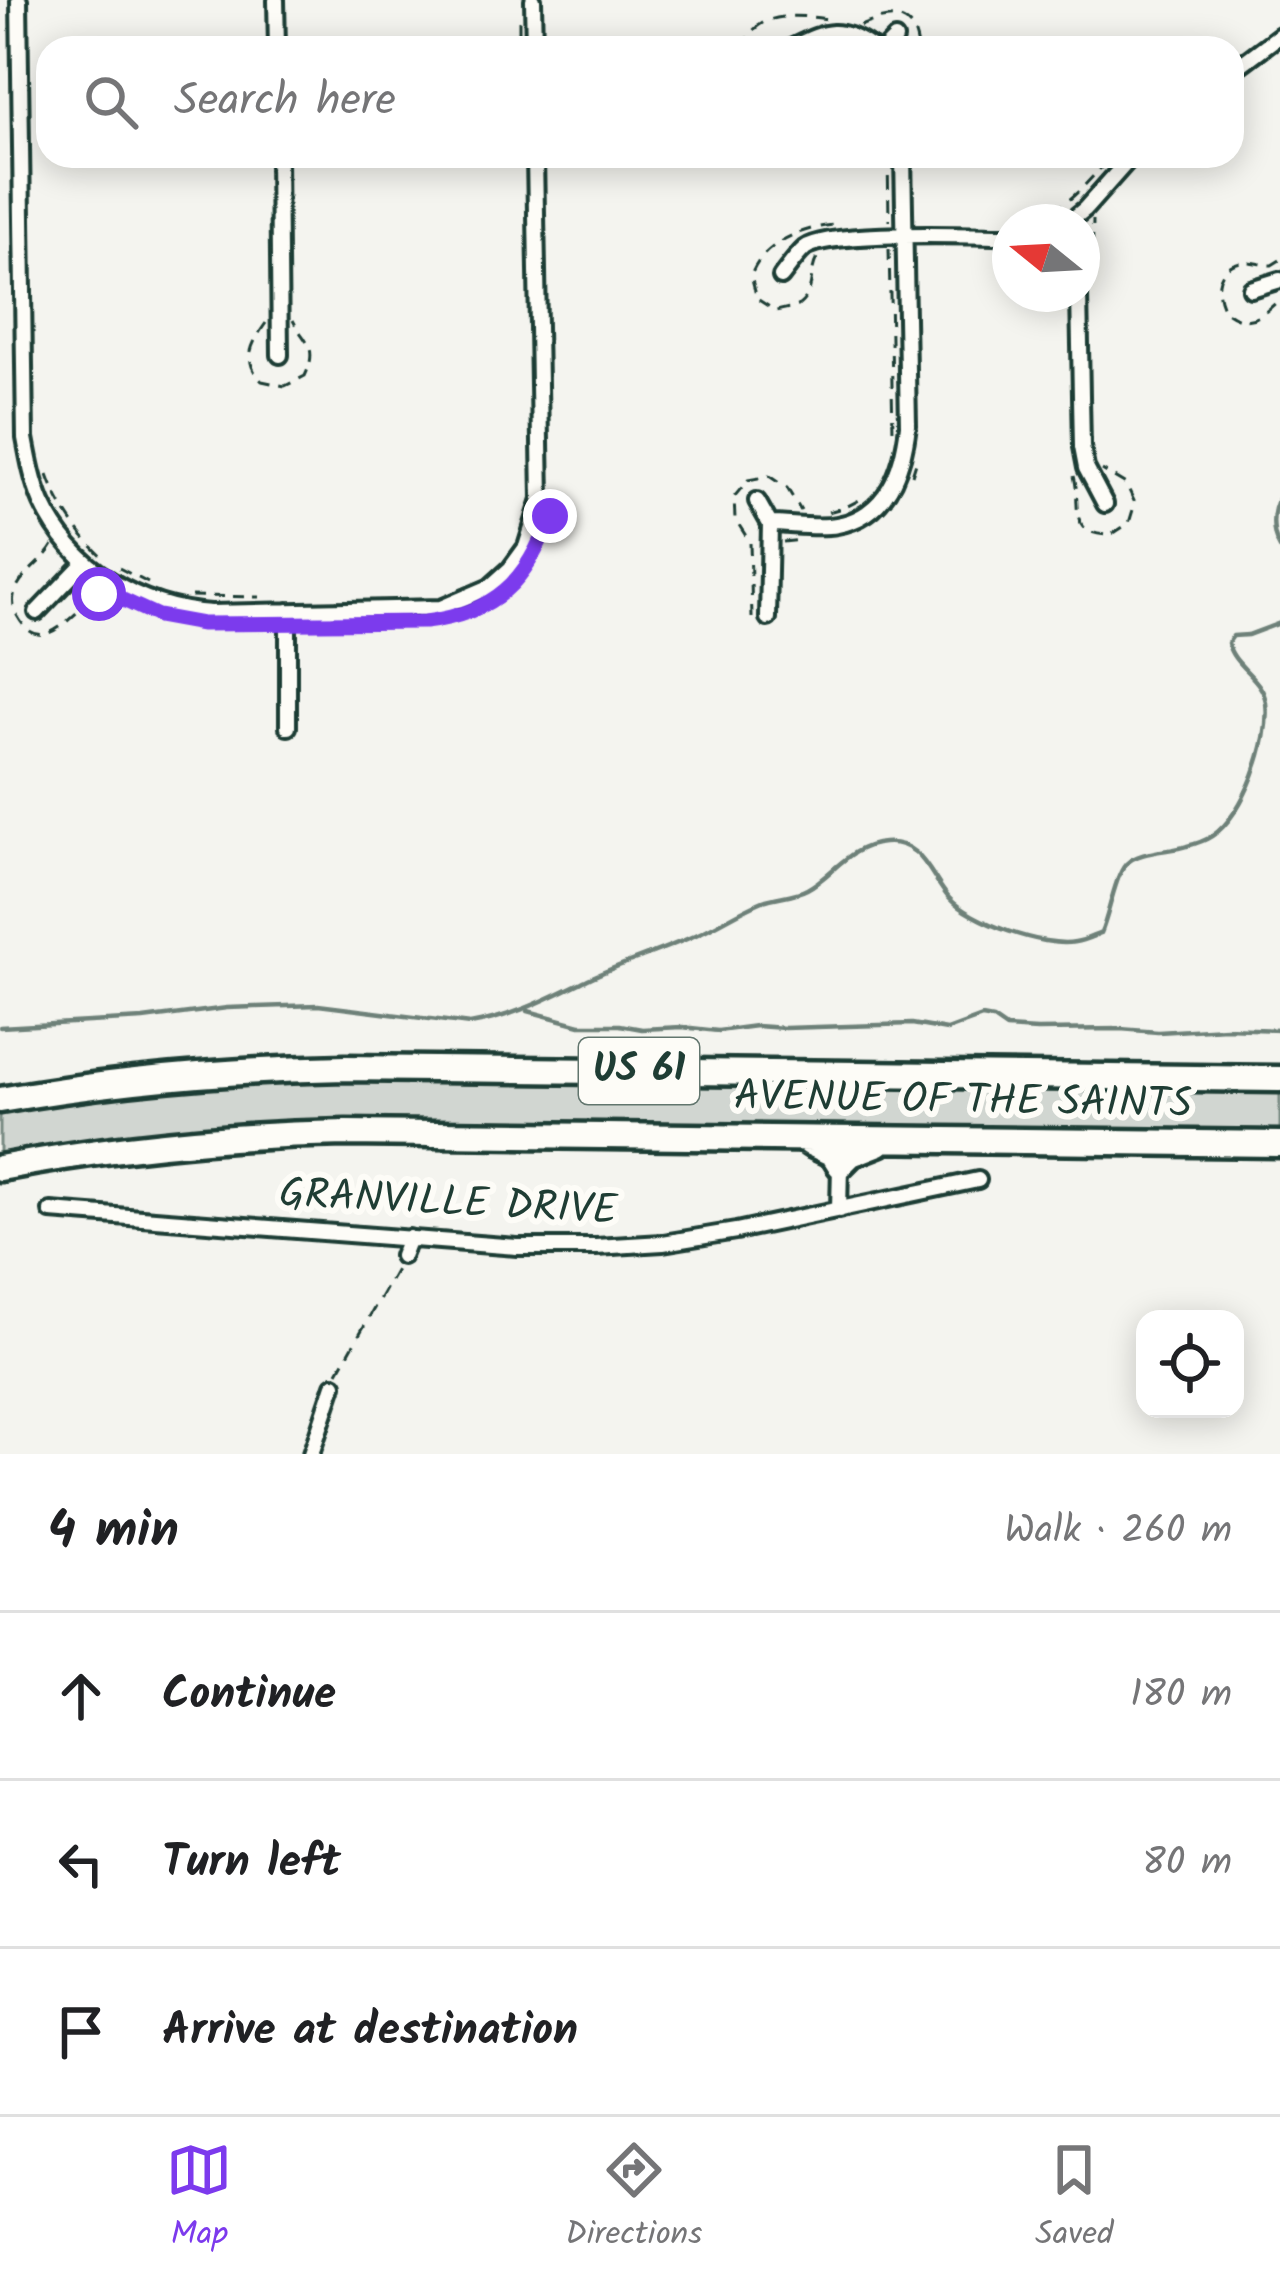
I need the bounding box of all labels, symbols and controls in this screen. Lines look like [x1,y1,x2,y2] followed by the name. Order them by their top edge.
[36,36,1244,168] search box
[174,66,396,138] text: Search here
[78,69,144,135] icon: search
[992,204,1100,312] north arrow
[523,489,577,543] route end
[72,567,126,621] route start
[579,1038,699,1104] road number: US 61
[733,1064,1193,1138] street label: AVENUE OF THE SAINTS
[277,1161,620,1245] street label: GRANVILLE DRIVE
[1136,1310,1244,1418] map controls
[1136,1310,1244,1418] button: locate
[48,1492,179,1573] text: 4 min
[1004,1501,1232,1563] text: Walk · 260 m
[162,1660,336,1732] text: Continue
[48,1663,114,1729] icon: ahead
[1130,1665,1232,1727] text: 180 m
[162,1828,341,1900] text: Turn left
[48,1831,114,1897] icon: left
[1142,1833,1232,1895] text: 80 m
[162,1996,578,2068] text: Arrive at destination
[48,1999,114,2065] icon: arrive
[166,2137,232,2262] tab: Map
[565,2137,702,2262] tab: Directions
[1035,2137,1114,2262] tab: Saved

